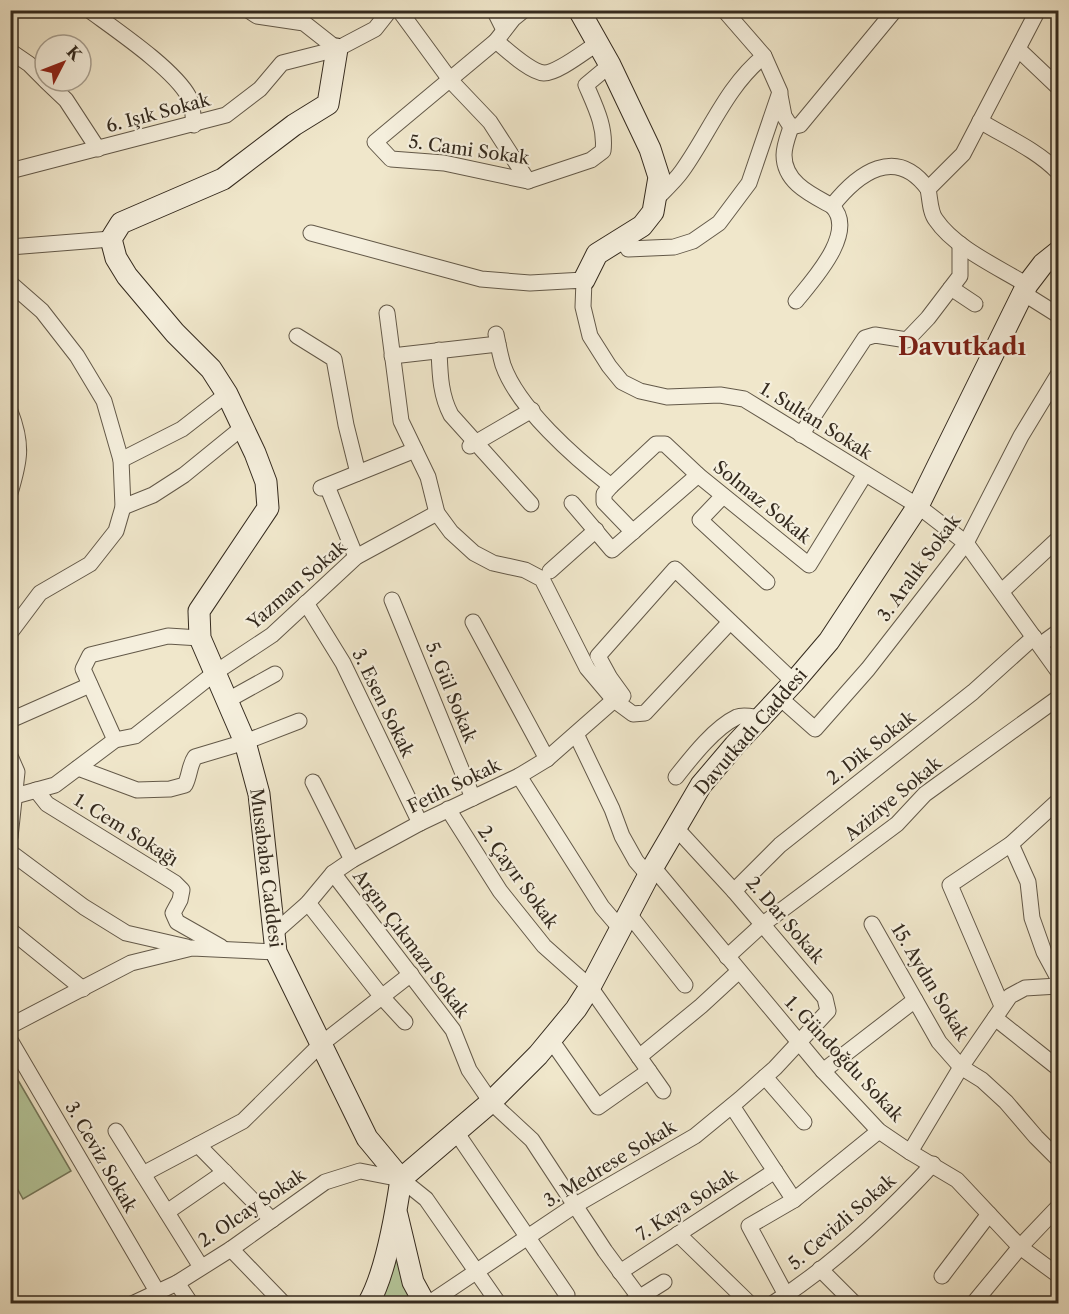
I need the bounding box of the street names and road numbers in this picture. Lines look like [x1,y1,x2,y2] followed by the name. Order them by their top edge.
[104,88,214,137] street label: 6. Işık Sokak
[407,131,532,170] street label: 5. Cami Sokak
[756,378,877,465] street label: 1. Sultan Sokak
[709,456,816,549] street label: Solmaz Sokak
[873,509,966,626] street label: 3. Aralık Sokak
[242,535,352,635] street label: Yazman Sokak
[421,639,482,747] street label: 5. Gül Sokak
[347,645,419,762] street label: 3. Esen Sokak
[690,664,812,800] street label: Davutkadı Caddesi
[822,706,921,789] street label: 2. Dik Sokak
[840,751,947,846] street label: Aziziye Sokak
[404,753,506,818] street label: Fetih Sokak
[245,787,287,949] street label: Musababa Caddesi
[70,789,183,871] street label: 1. Cem Sokağı
[473,821,564,934] street label: 2. Çayır Sokak
[348,865,475,1023] street label: Argın Çıkmazı Sokak
[741,872,830,969] street label: 2. Dar Sokak
[887,920,974,1046] street label: 15. Aydın Sokak
[780,992,909,1127] street label: 1. Gündoğdu Sokak
[60,1098,142,1218] street label: 3. Ceviz Sokak
[540,1115,681,1212] street label: 3. Medrese Sokak
[194,1163,311,1252] street label: 2. Olcay Sokak
[632,1163,743,1246] street label: 7. Kaya Sokak
[784,1168,901,1275] street label: 5. Cevizli Sokak

